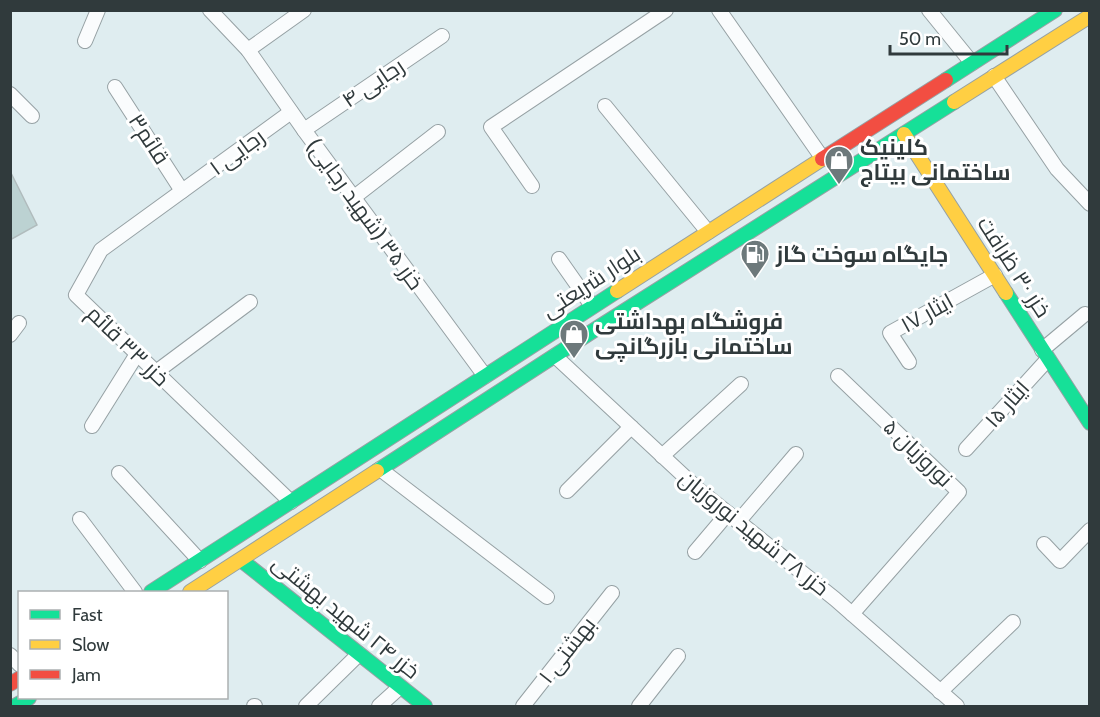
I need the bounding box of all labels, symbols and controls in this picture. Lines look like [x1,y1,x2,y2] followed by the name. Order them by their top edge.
[890,18,1007,56] scale bar
[899,28,941,50] text: 50 m
[337,52,409,114] street label: رجایی ۴
[121,109,175,171] street label: قائم۳
[204,123,270,181] street label: رجایی ۱
[301,133,429,295] street label: خزر ۳۵ (شهید رجایی)
[860,134,1010,187] place label: کلینیک ساختمانی بیتاج
[823,144,855,186] shop icon: کلینیک ساختمانی بیتاج
[971,211,1057,323] street label: خزر ۳۰ ظرافت
[739,238,771,280] fuel station icon: جایگاه سوخت گاز
[537,240,645,324] street label: بلوار شریعتی
[775,241,948,268] place label: جایگاه سوخت گاز
[896,288,958,338] street label: ایثار ۱۷
[80,300,175,393] street label: خزر ۳۳ قائم
[595,308,792,362] place label: فروشگاه بهداشتی ساختمانی بازرگانچی
[558,318,590,360] shop icon: فروشگاه بهداشتی ساختمانی بازرگانچی
[979,375,1035,433] street label: ایثار ۱۵
[878,413,958,493] street label: نوروزیان ۵
[674,464,834,602] street label: خزر ۲۸ شهید نوروزیان
[267,549,425,685] street label: خزر ۲۴ شهید بهشتی
[18,591,228,699] legend
[72,604,103,626] text: Fast
[533,611,601,689] street label: بهشتی ۱
[72,634,109,656] text: Slow
[71,664,101,686] text: Jam

